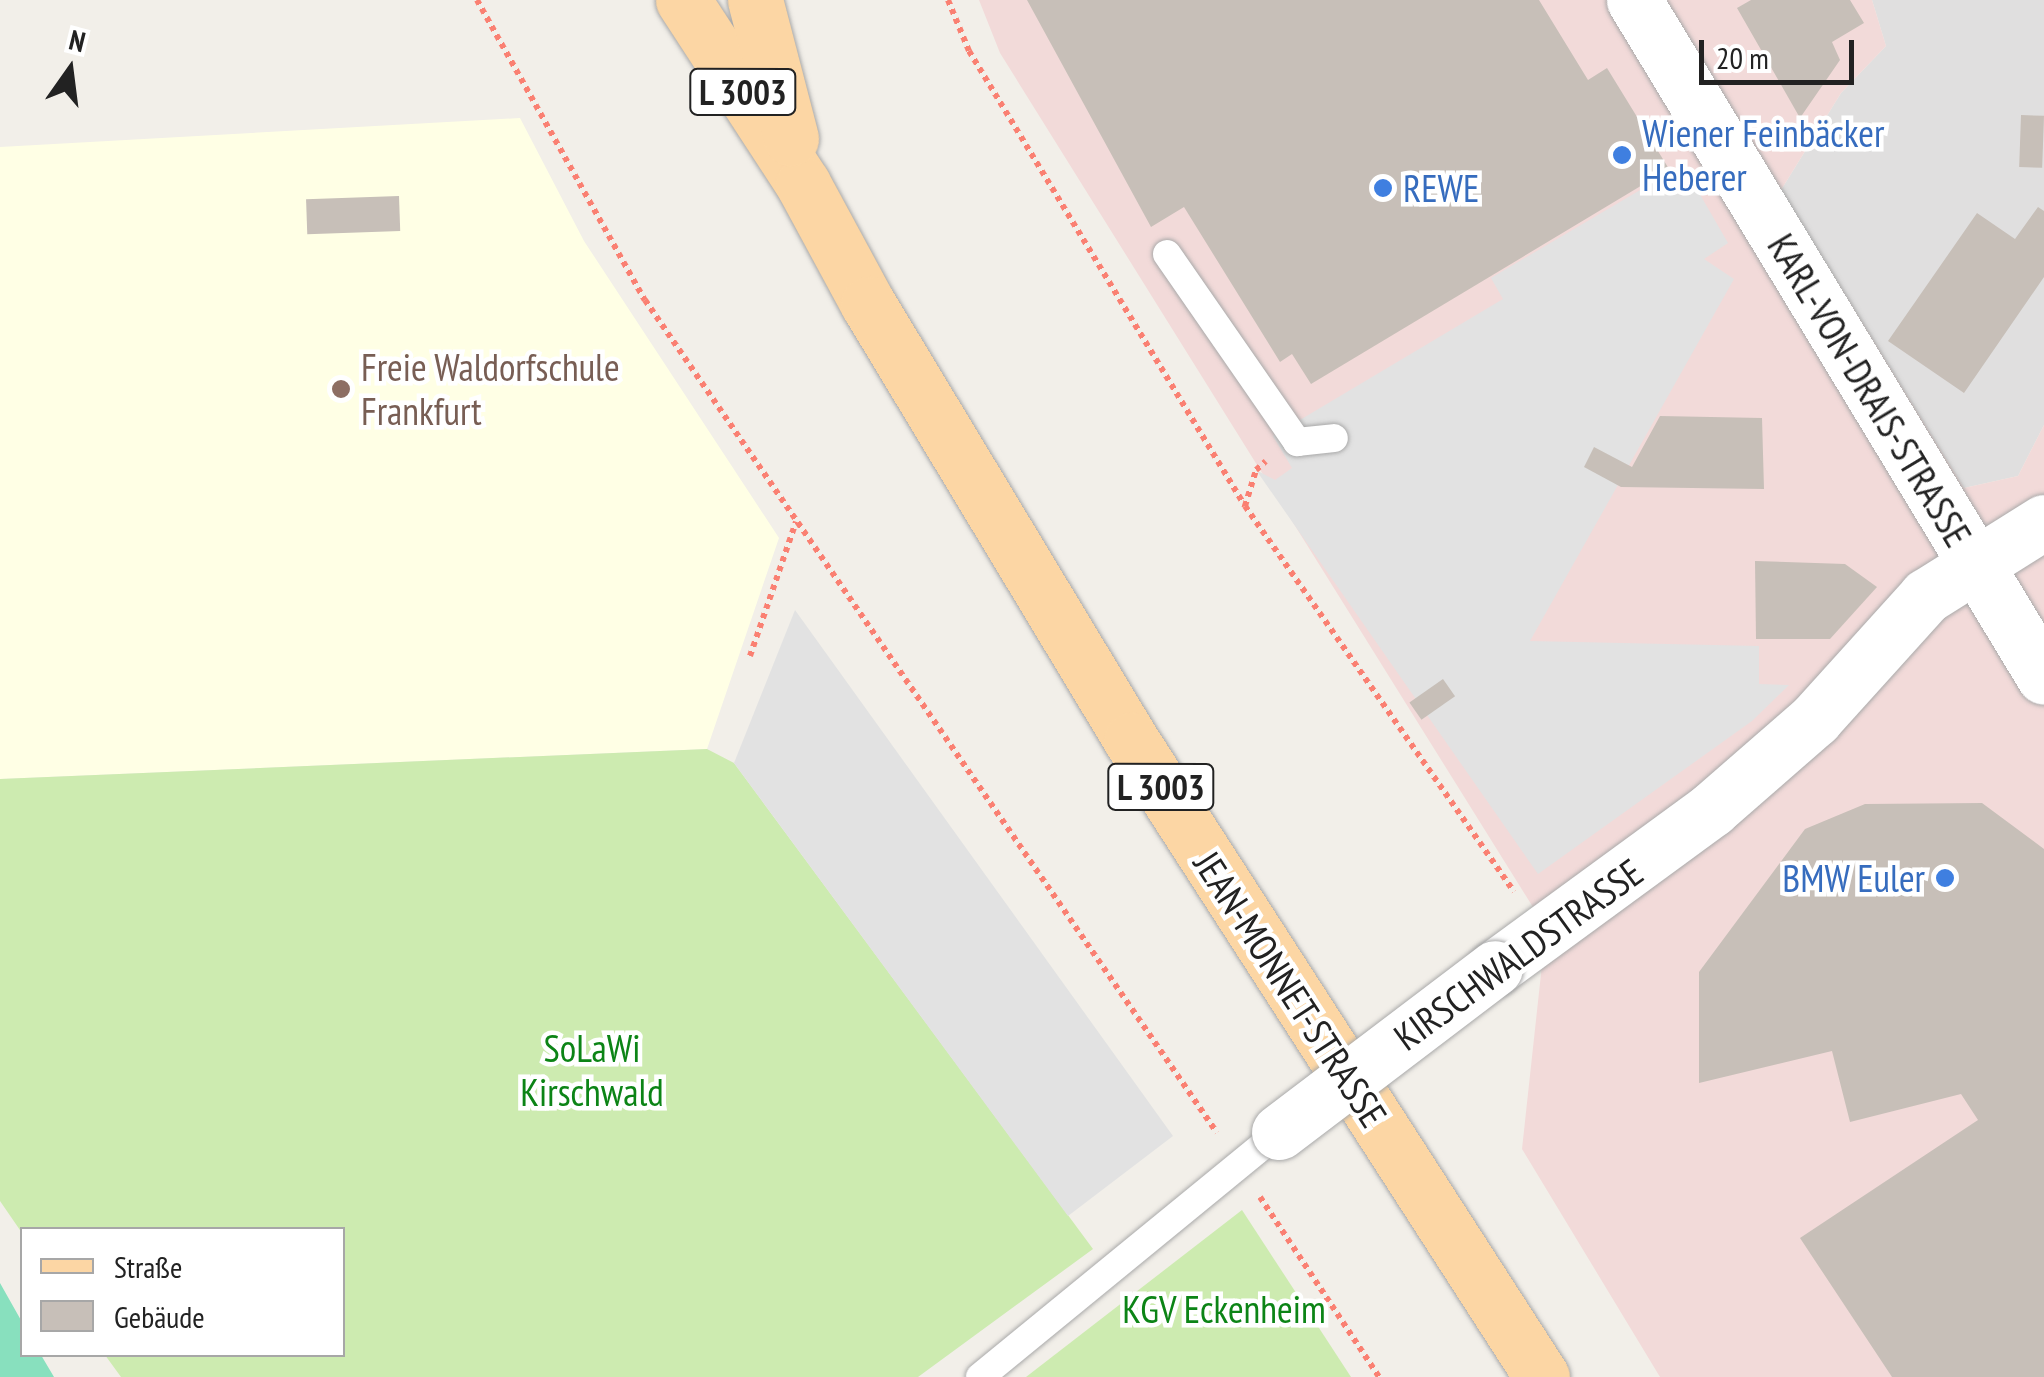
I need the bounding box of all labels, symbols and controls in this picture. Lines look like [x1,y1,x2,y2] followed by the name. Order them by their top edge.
[20,20,120,120] north arrow
[1704,20,1859,82] scale bar
[66,21,89,60] text: N
[1716,38,1769,77] text: 20 m
[688,62,798,122] road number: L 3003
[1642,110,1884,200] place label: Wiener Feinbäcker Heberer
[1611,144,1633,166] marker: Wiener Feinbäcker Heberer
[1403,165,1479,211] place label: REWE
[1372,177,1394,199] marker: REWE
[1759,226,1981,554] street label: KARL-VON-DRAIS-STRASSE
[361,344,620,434] place label: Freie Waldorfschule Frankfurt
[330,378,352,400] marker: Freie Waldorfschule Frankfurt
[1106,757,1216,817] road number: L 3003
[1185,843,1397,1135] street label: JEAN-MONNET-STRASSE
[1385,849,1651,1059] street label: KIRSCHWALDSTRASSE
[1782,855,1925,901] place label: BMW Euler
[1934,867,1956,889] marker: BMW Euler
[520,1025,664,1114] park label: SoLaWi Kirschwald
[20,1227,345,1357] legend
[114,1247,182,1286] text: Straße
[1122,1286,1326,1332] park label: KGV Eckenheim
[114,1297,205,1336] text: Gebäude

